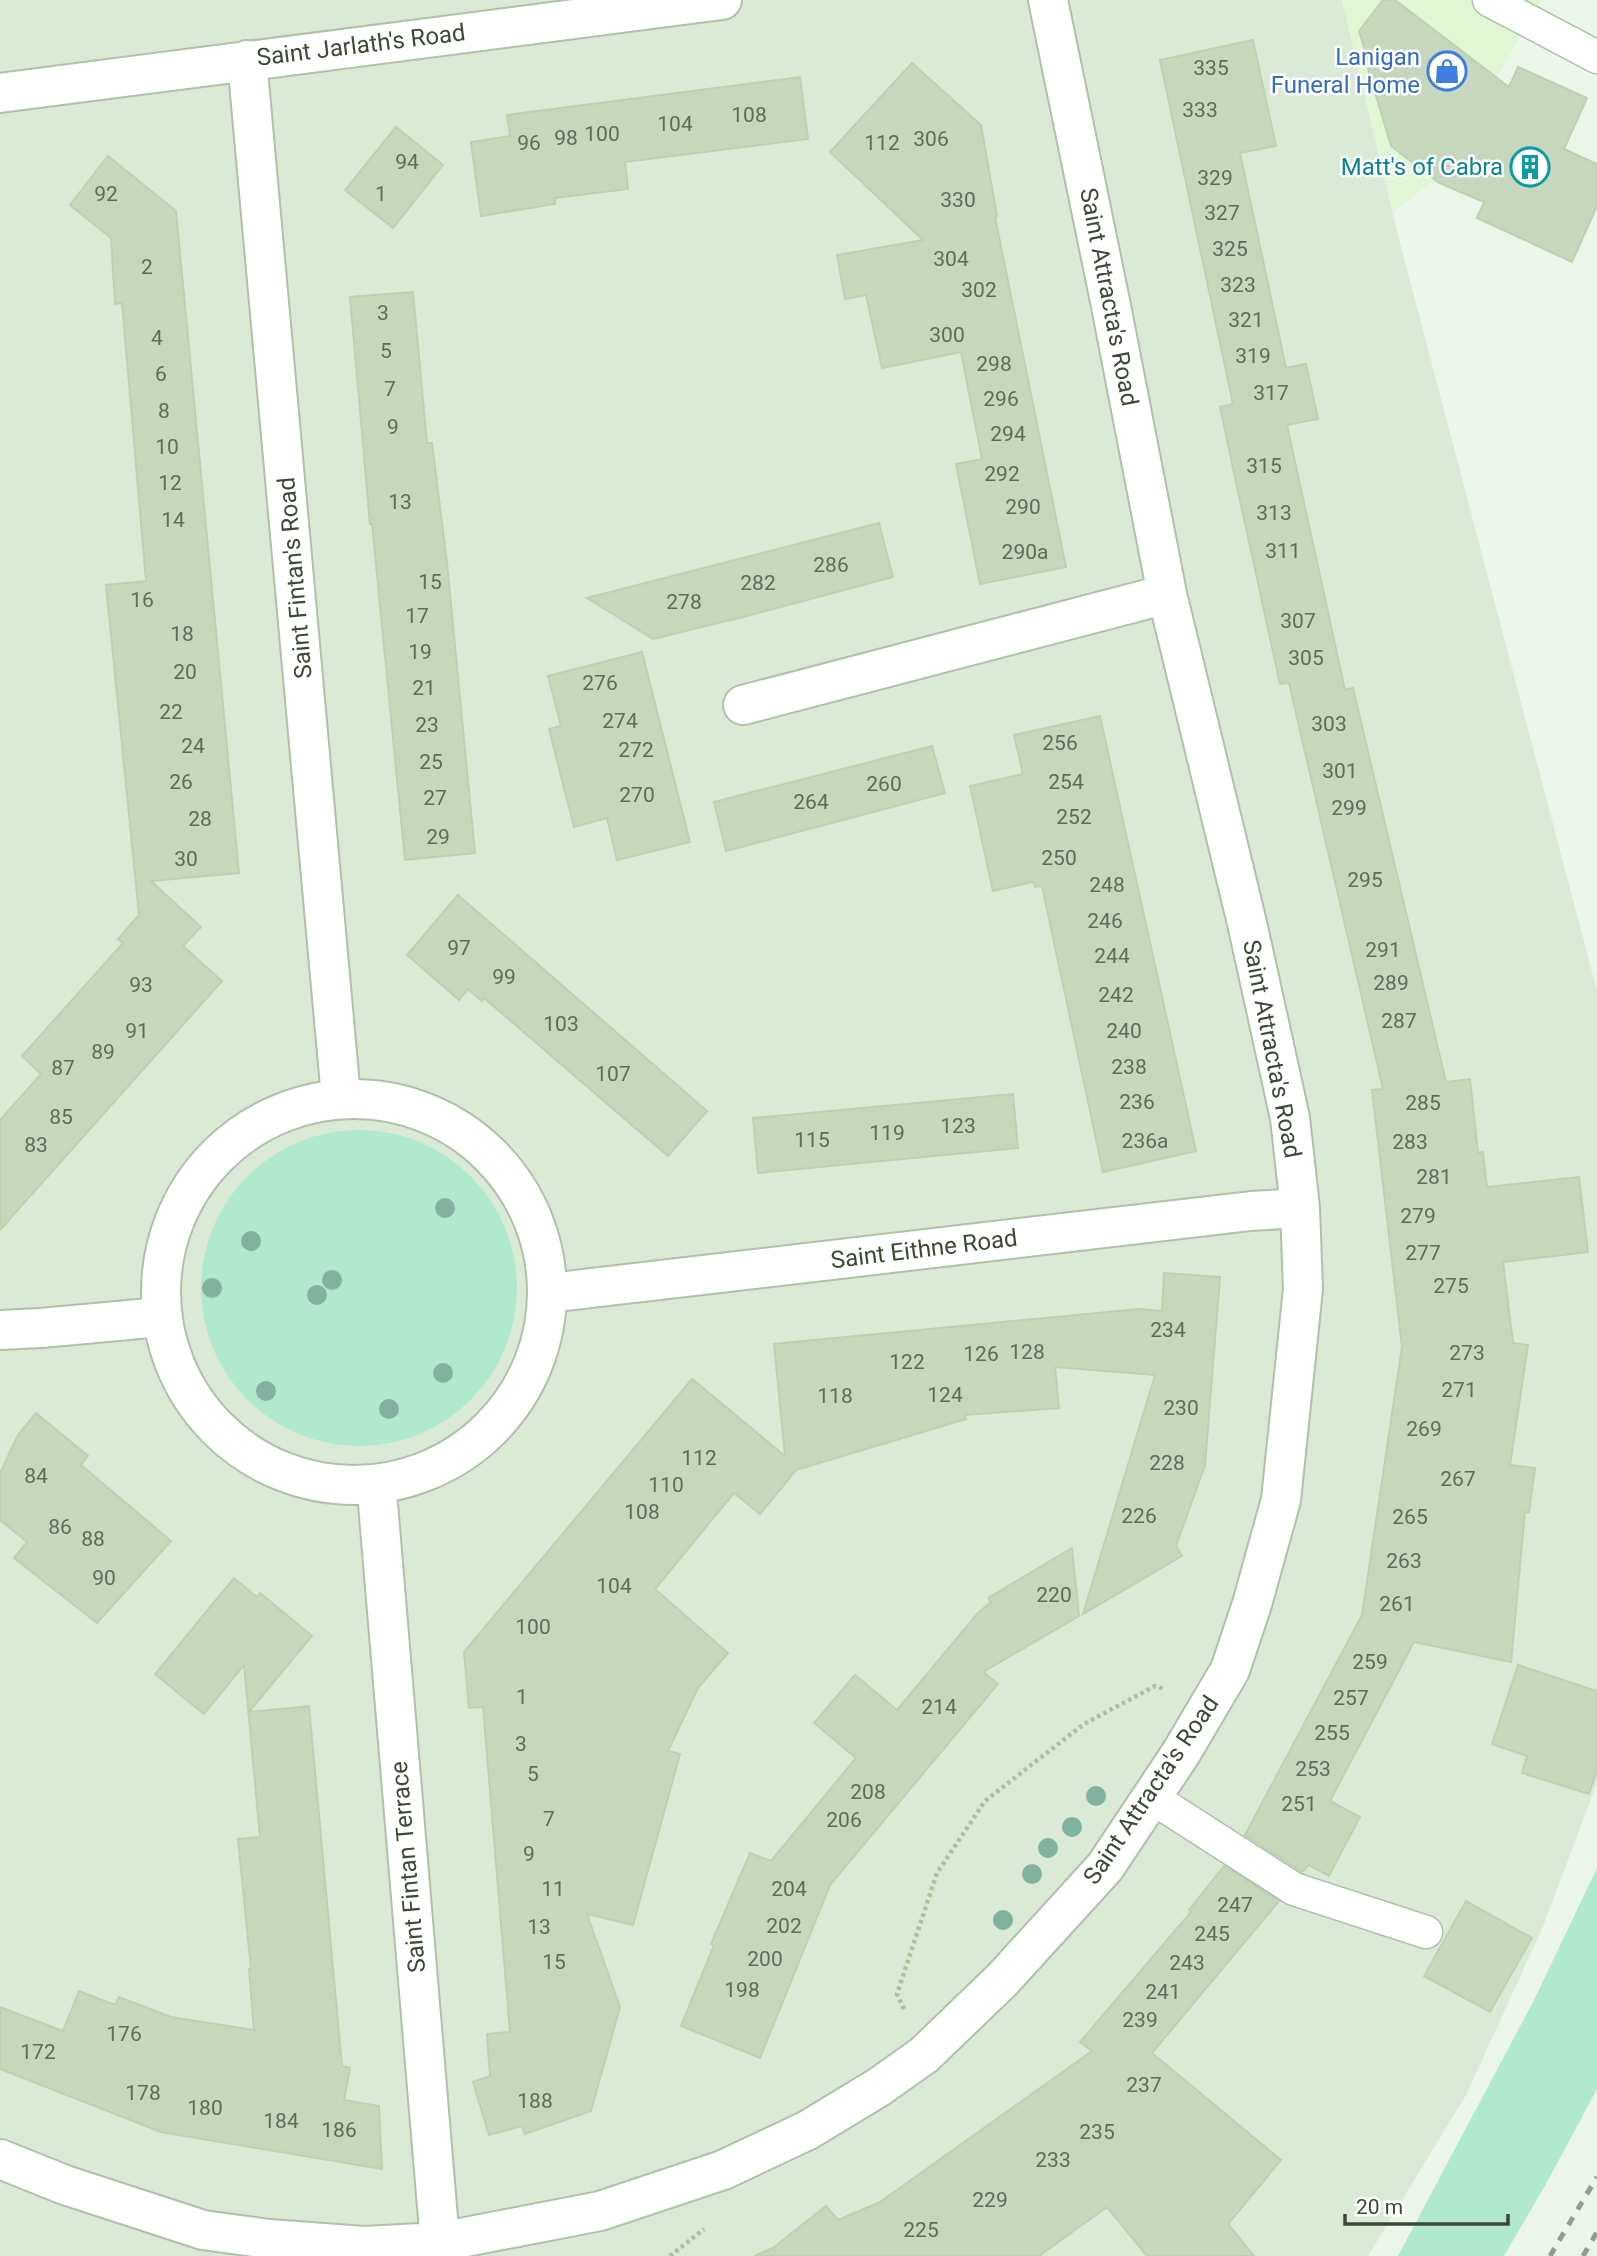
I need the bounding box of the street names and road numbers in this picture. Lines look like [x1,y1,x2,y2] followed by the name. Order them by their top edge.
[255,18,467,72] street label: Saint Jarlath's Road
[1074,186,1144,408] street label: Saint Attracta's Road
[272,476,318,680] street label: Saint Fintan's Road
[1237,938,1307,1160] street label: Saint Attracta's Road
[829,1224,1019,1274] street label: Saint Eithne Road
[1077,1690,1225,1890] street label: Saint Attracta's Road
[385,1760,431,1974] street label: Saint Fintan Terrace

